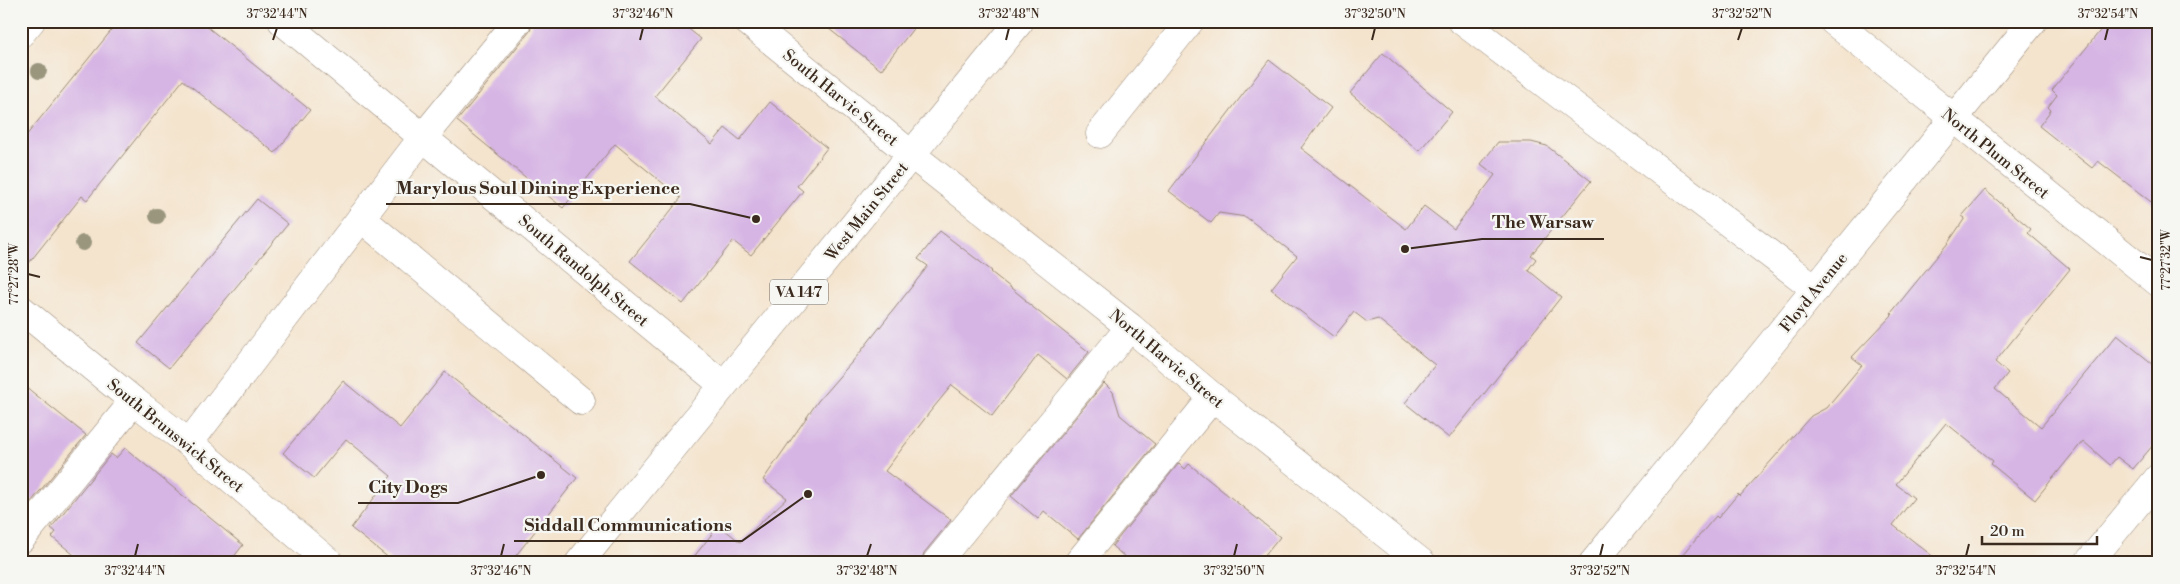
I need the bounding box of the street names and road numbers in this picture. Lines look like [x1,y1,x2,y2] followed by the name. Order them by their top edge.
[779,45,902,151] street label: South Harvie Street
[1938,104,2053,203] street label: North Plum Street
[820,158,913,266] street label: West Main Street
[514,211,653,331] street label: South Randolph Street
[1776,249,1852,336] street label: Floyd Avenue
[770,280,828,304] road number: VA 147
[1105,305,1228,413] street label: North Harvie Street
[103,375,248,497] street label: South Brunswick Street

